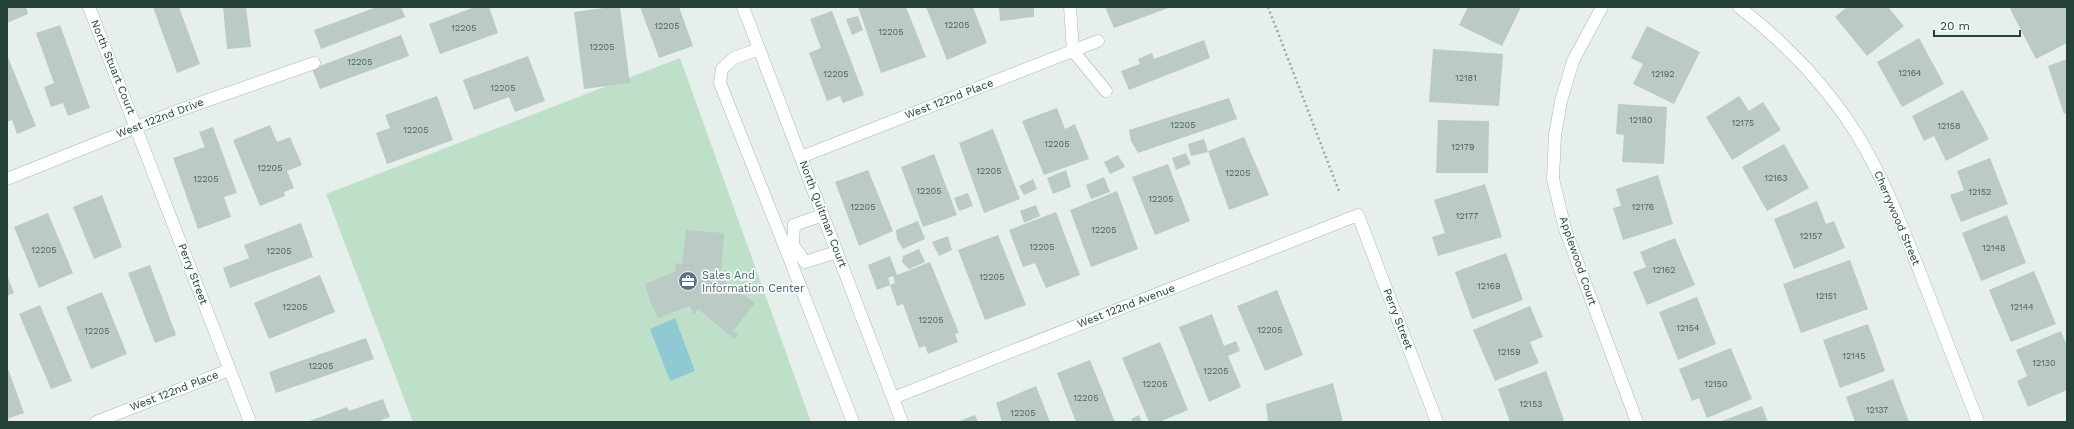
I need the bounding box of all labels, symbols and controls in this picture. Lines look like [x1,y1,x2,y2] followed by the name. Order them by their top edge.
[1934,12,2020,38] scale bar
[88,18,138,117] street label: North Stuart Court
[1940,19,1970,33] text: 20 m
[945,20,969,30] house number: 12205
[655,21,679,31] house number: 12205
[452,23,476,33] house number: 12205
[879,27,903,37] house number: 12205
[590,42,614,52] house number: 12205
[348,57,372,67] house number: 12205
[1898,68,1922,78] house number: 12164
[824,69,848,79] house number: 12205
[1651,69,1675,79] house number: 12192
[1455,73,1477,83] house number: 12181
[903,76,995,122] street label: West 122nd Place
[491,83,515,93] house number: 12205
[115,95,205,141] street label: West 122nd Drive
[1629,115,1653,125] house number: 12180
[1732,118,1754,128] house number: 12175
[1171,120,1195,130] house number: 12205
[1937,121,1961,131] house number: 12158
[404,125,428,135] house number: 12205
[1045,139,1069,149] house number: 12205
[1452,142,1474,152] house number: 12179
[797,159,850,270] street label: North Quitman Court
[258,163,282,173] house number: 12205
[977,166,1001,176] house number: 12205
[1226,168,1250,178] house number: 12205
[1871,169,1923,268] street label: Cherrywood Street
[1765,173,1788,183] house number: 12163
[194,174,218,184] house number: 12205
[917,186,941,196] house number: 12205
[1969,187,1991,197] house number: 12152
[1149,194,1173,204] house number: 12205
[851,202,875,212] house number: 12205
[1632,202,1654,212] house number: 12176
[1456,211,1478,221] house number: 12177
[1557,215,1599,308] street label: Applewood Court
[1092,225,1116,235] house number: 12205
[1800,231,1822,241] house number: 12157
[175,242,211,307] street label: Perry Street
[1030,242,1054,252] house number: 12205
[1982,243,2006,253] house number: 12148
[32,245,56,255] house number: 12205
[267,246,291,256] house number: 12205
[1653,265,1676,275] house number: 12162
[702,269,805,295] place label: Sales And Information Center
[677,270,699,292] office icon: Sales And Information Center
[980,272,1004,282] house number: 12205
[1075,281,1177,331] street label: West 122nd Avenue
[1477,281,1501,291] house number: 12169
[1380,287,1416,352] street label: Perry Street
[1815,291,1837,301] house number: 12151
[283,302,307,312] house number: 12205
[2010,302,2034,312] house number: 12144
[919,315,943,325] house number: 12205
[1676,323,1700,333] house number: 12154
[1258,325,1282,335] house number: 12205
[85,326,109,336] house number: 12205
[1497,347,1521,357] house number: 12159
[1842,351,1866,361] house number: 12145
[2032,358,2056,368] house number: 12130
[309,361,333,371] house number: 12205
[1204,366,1228,376] house number: 12205
[128,368,220,414] street label: West 122nd Place
[1143,379,1167,389] house number: 12205
[1704,379,1728,389] house number: 12150
[1074,393,1098,403] house number: 12205
[1520,399,1542,409] house number: 12153
[1866,405,1888,415] house number: 12137
[1011,408,1035,418] house number: 12205

